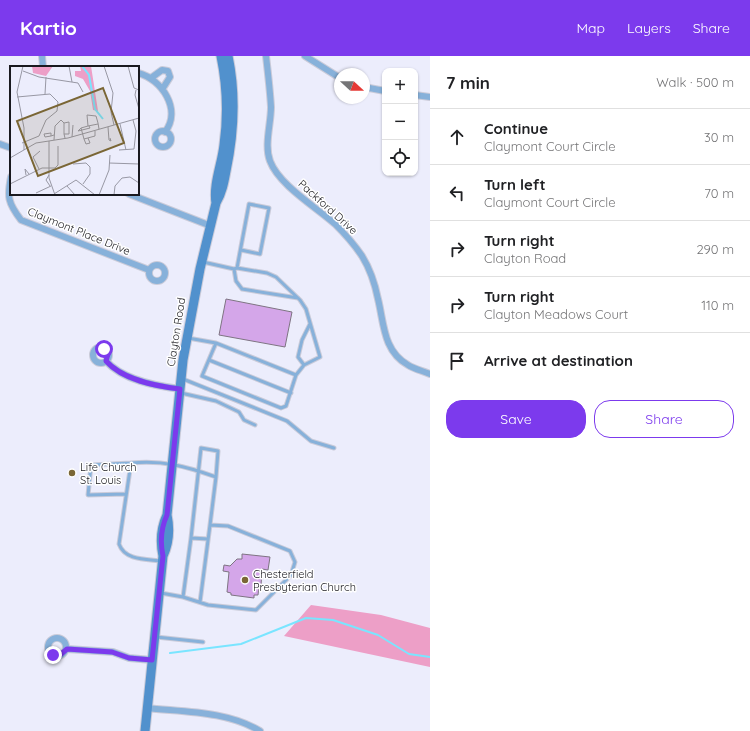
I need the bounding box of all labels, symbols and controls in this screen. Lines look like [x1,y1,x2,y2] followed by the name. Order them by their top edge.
[20,16,77,40] text: Kartio
[576,19,605,37] text: Map
[627,19,671,37] text: Layers
[693,19,730,37] text: Share
[10,66,139,195] inset map
[334,68,370,104] north arrow
[382,68,418,176] map controls
[382,68,418,104] button: +
[446,72,490,93] text: 7 min
[656,74,734,90] text: Walk · 500 m
[382,104,418,140] button: −
[484,119,548,138] text: Continue
[446,126,468,148] icon: ahead
[704,129,734,145] text: 30 m
[484,138,616,154] text: Claymont Court Circle
[382,140,418,176] button: locate
[484,175,546,194] text: Turn left
[295,177,361,237] street label: Packford Drive
[446,182,468,204] icon: left
[704,185,734,201] text: 70 m
[484,194,616,210] text: Claymont Court Circle
[26,204,132,258] street label: Claymont Place Drive
[484,231,555,250] text: Turn right
[446,238,468,260] icon: right
[696,241,734,257] text: 290 m
[484,250,566,266] text: Clayton Road
[484,287,555,306] text: Turn right
[446,294,468,316] icon: right
[164,297,188,367] street label: Clayton Road
[701,297,734,313] text: 110 m
[484,306,628,322] text: Clayton Meadows Court
[95,340,113,358] route start
[446,350,468,372] icon: arrive
[484,351,633,370] text: Arrive at destination
[446,400,586,438] button: Save
[594,400,734,438] button: Share
[80,460,137,487] place label: Life Church St. Louis
[67,468,77,478] marker: Life Church St. Louis
[253,567,356,594] place label: Chesterfield Presbyterian Church
[240,575,250,585] marker: Chesterfield Presbyterian Church
[44,646,62,664] route end

